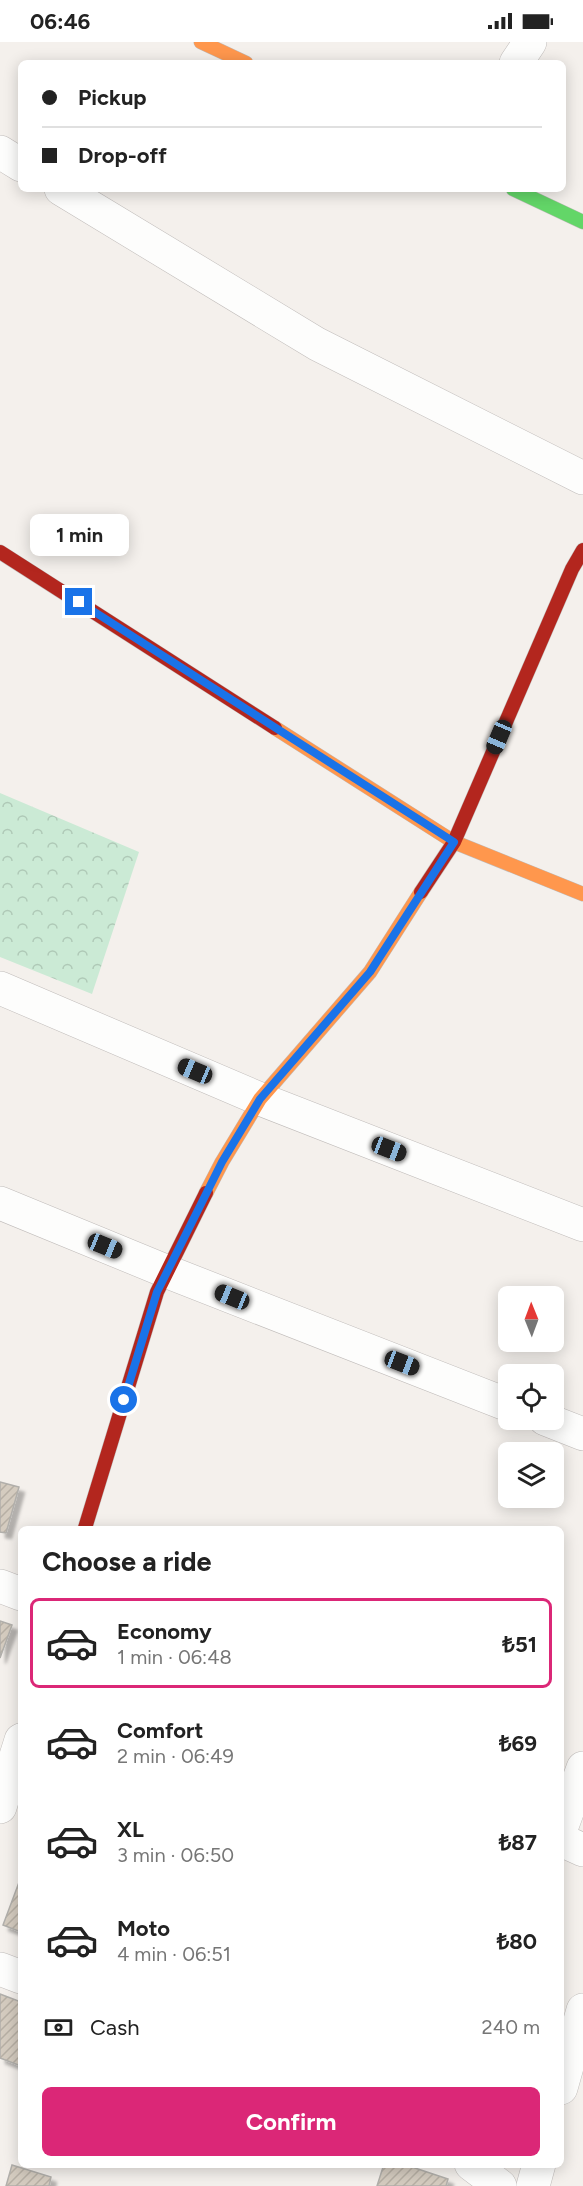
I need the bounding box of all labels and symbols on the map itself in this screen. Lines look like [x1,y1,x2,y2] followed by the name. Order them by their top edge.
[29,515,128,557] callout: 1 min
[65,588,92,615] route end
[484,717,514,757] car
[175,1056,215,1086] car
[369,1134,409,1164] car
[85,1231,125,1261] car
[212,1282,252,1312] car
[498,1286,564,1352] north arrow
[382,1348,422,1378] car
[110,1386,137,1413] route start

